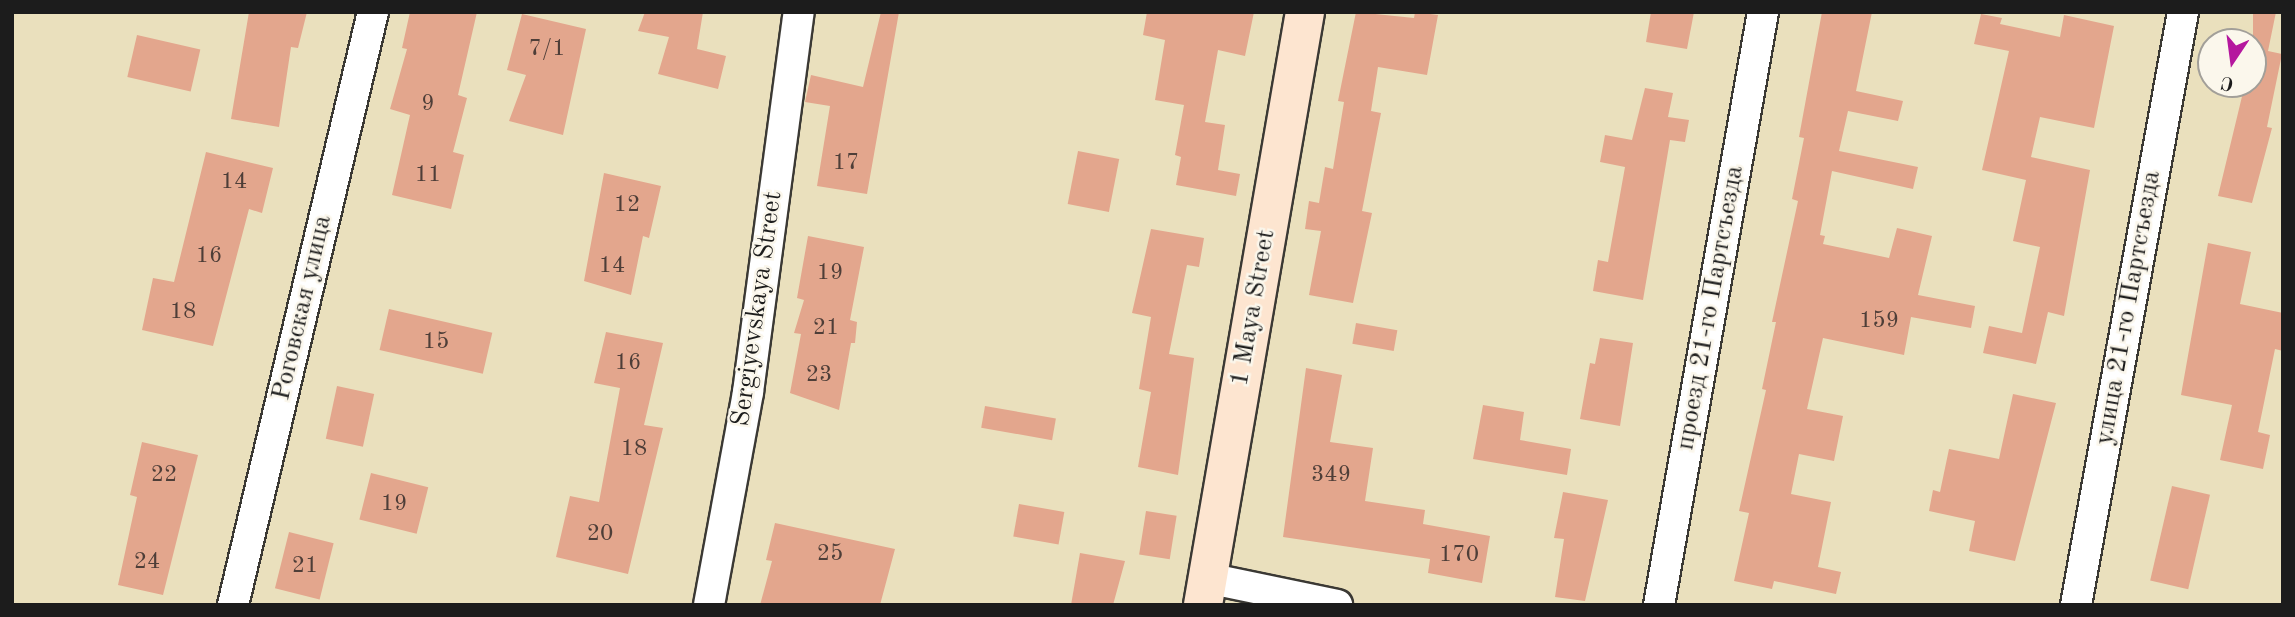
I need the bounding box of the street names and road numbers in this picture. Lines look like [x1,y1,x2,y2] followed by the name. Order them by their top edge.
[1671,163,1751,453] street label: проезд 21-го Партсъезда
[2089,168,2169,448] street label: улица 21-го Партсъезда
[726,189,790,429] street label: Sergiyevskaya Street
[267,212,339,404] street label: Роговская улица
[1225,227,1283,389] street label: 1 Maya Street

